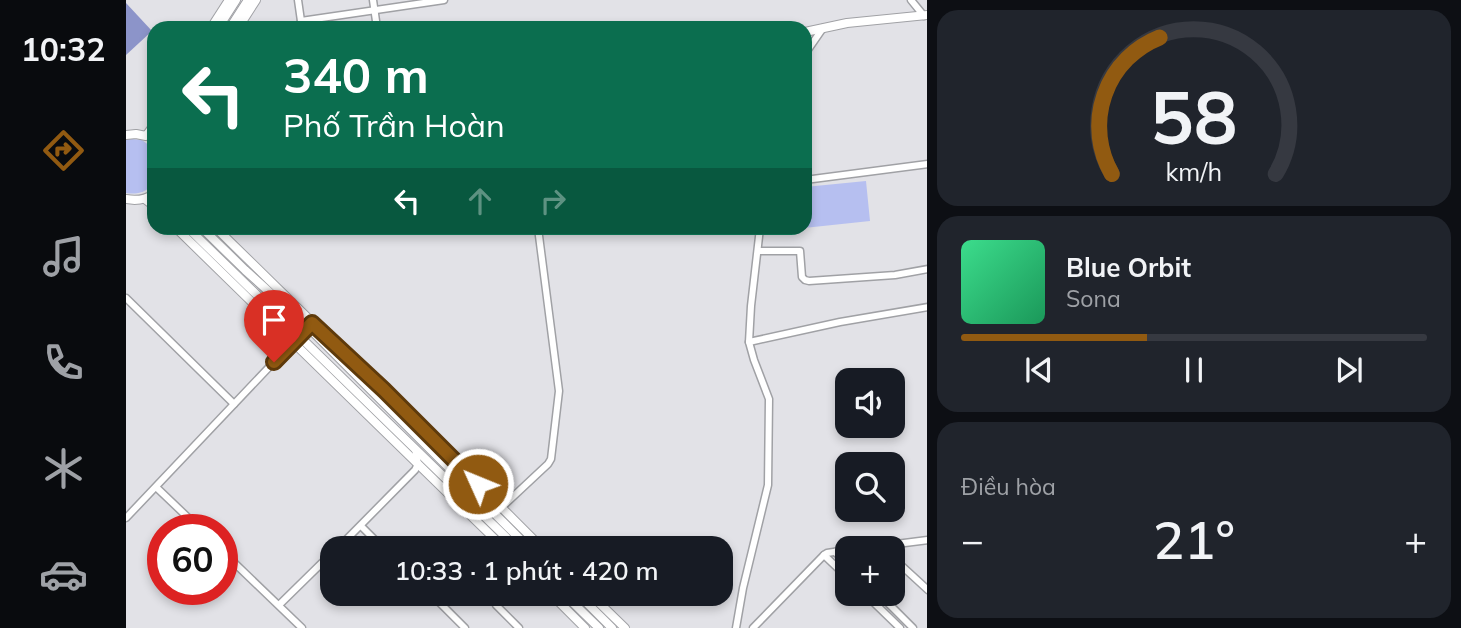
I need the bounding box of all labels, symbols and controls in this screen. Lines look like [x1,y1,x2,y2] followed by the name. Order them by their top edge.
[21,29,105,69] text: 10:32
[283,44,429,105] text: 340 m
[168,49,259,140] icon: left
[1150,71,1238,162] text: 58
[283,105,505,145] text: Phố Trần Hoàn
[39,126,88,175] icon: directions
[1166,156,1222,187] text: km/h
[388,182,426,220] icon: left
[461,182,499,220] icon: ahead
[534,182,572,220] icon: right
[39,232,88,281] icon: music
[1066,251,1191,284] text: Blue Orbit
[1066,284,1121,313] text: Sona
[244,290,304,362] pin
[255,301,293,339] icon: arrive
[39,338,88,387] icon: phone
[1020,351,1058,389] icon: previous
[1175,351,1213,389] icon: pause
[1330,351,1368,389] icon: next
[835,368,905,606] map controls
[835,368,905,438] button: sound
[39,444,88,493] icon: climate
[441,447,515,521] position arrow
[835,452,905,522] button: search
[961,472,1056,501] text: Điều hòa
[1153,507,1235,572] text: 21°
[147,514,238,605] speed limit sign: 60
[961,516,984,564] text: −
[1404,516,1427,564] text: +
[835,536,905,606] button: +
[39,550,88,599] icon: car
[394,554,659,587] text: 10:33 · 1 phút · 420 m

